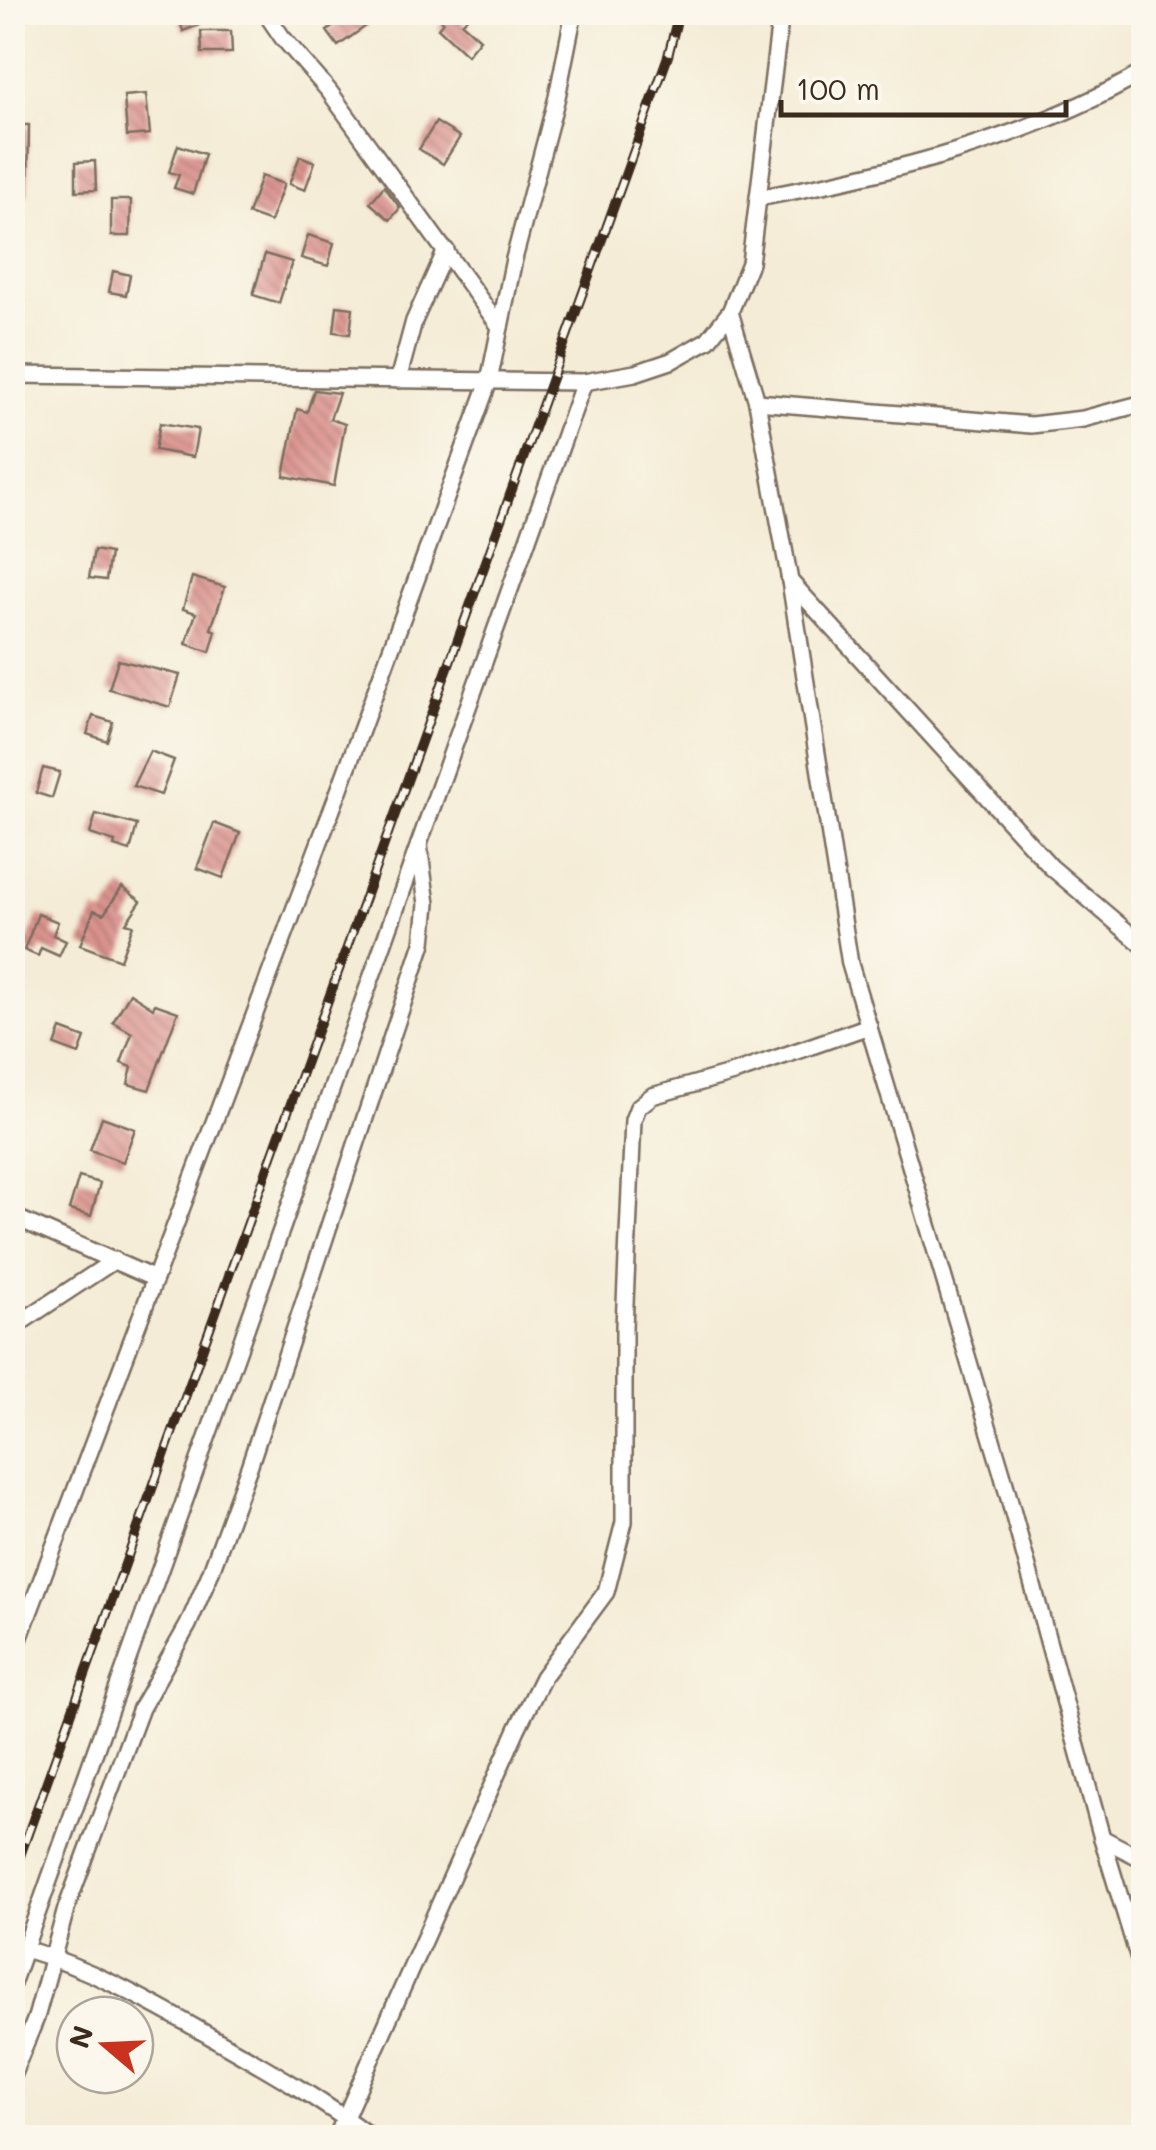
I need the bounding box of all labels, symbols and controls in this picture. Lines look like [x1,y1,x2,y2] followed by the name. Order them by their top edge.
[781,55,1066,117] scale bar
[796,68,880,108] text: 100 m
[55,1995,155,2095] north arrow
[60,2021,101,2052] text: N

